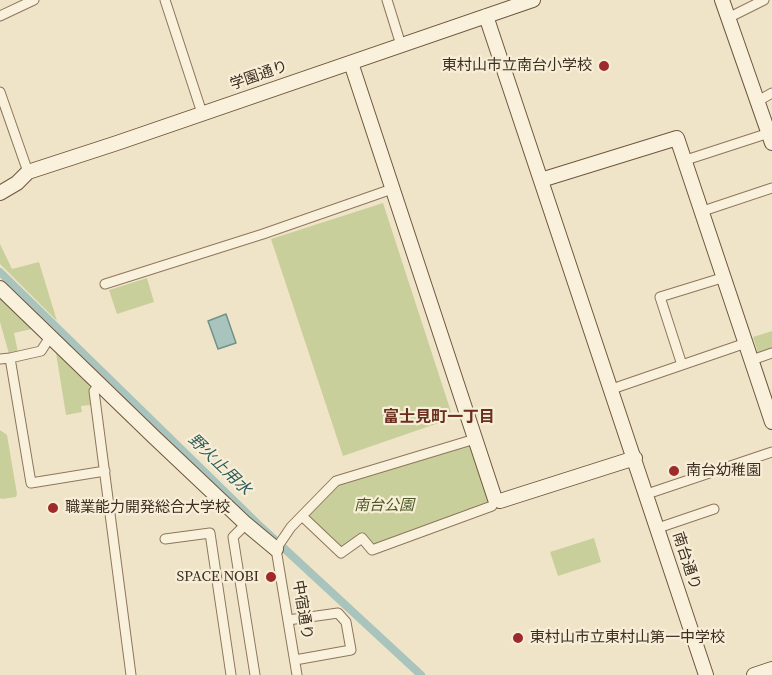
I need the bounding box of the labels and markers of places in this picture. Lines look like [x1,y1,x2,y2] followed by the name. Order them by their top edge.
[442,57,592,75] place label: 東村山市立南台小学校
[597,59,611,73] marker: 東村山市立南台小学校
[686,462,761,480] place label: 南台幼稚園
[667,464,681,478] marker: 南台幼稚園
[65,499,230,517] place label: 職業能力開発総合大学校
[46,501,60,515] marker: 職業能力開発総合大学校
[177,568,259,586] place label: SPACE NOBI
[264,570,278,584] marker: SPACE NOBI
[530,629,725,647] place label: 東村山市立東村山第一中学校
[511,631,525,645] marker: 東村山市立東村山第一中学校

